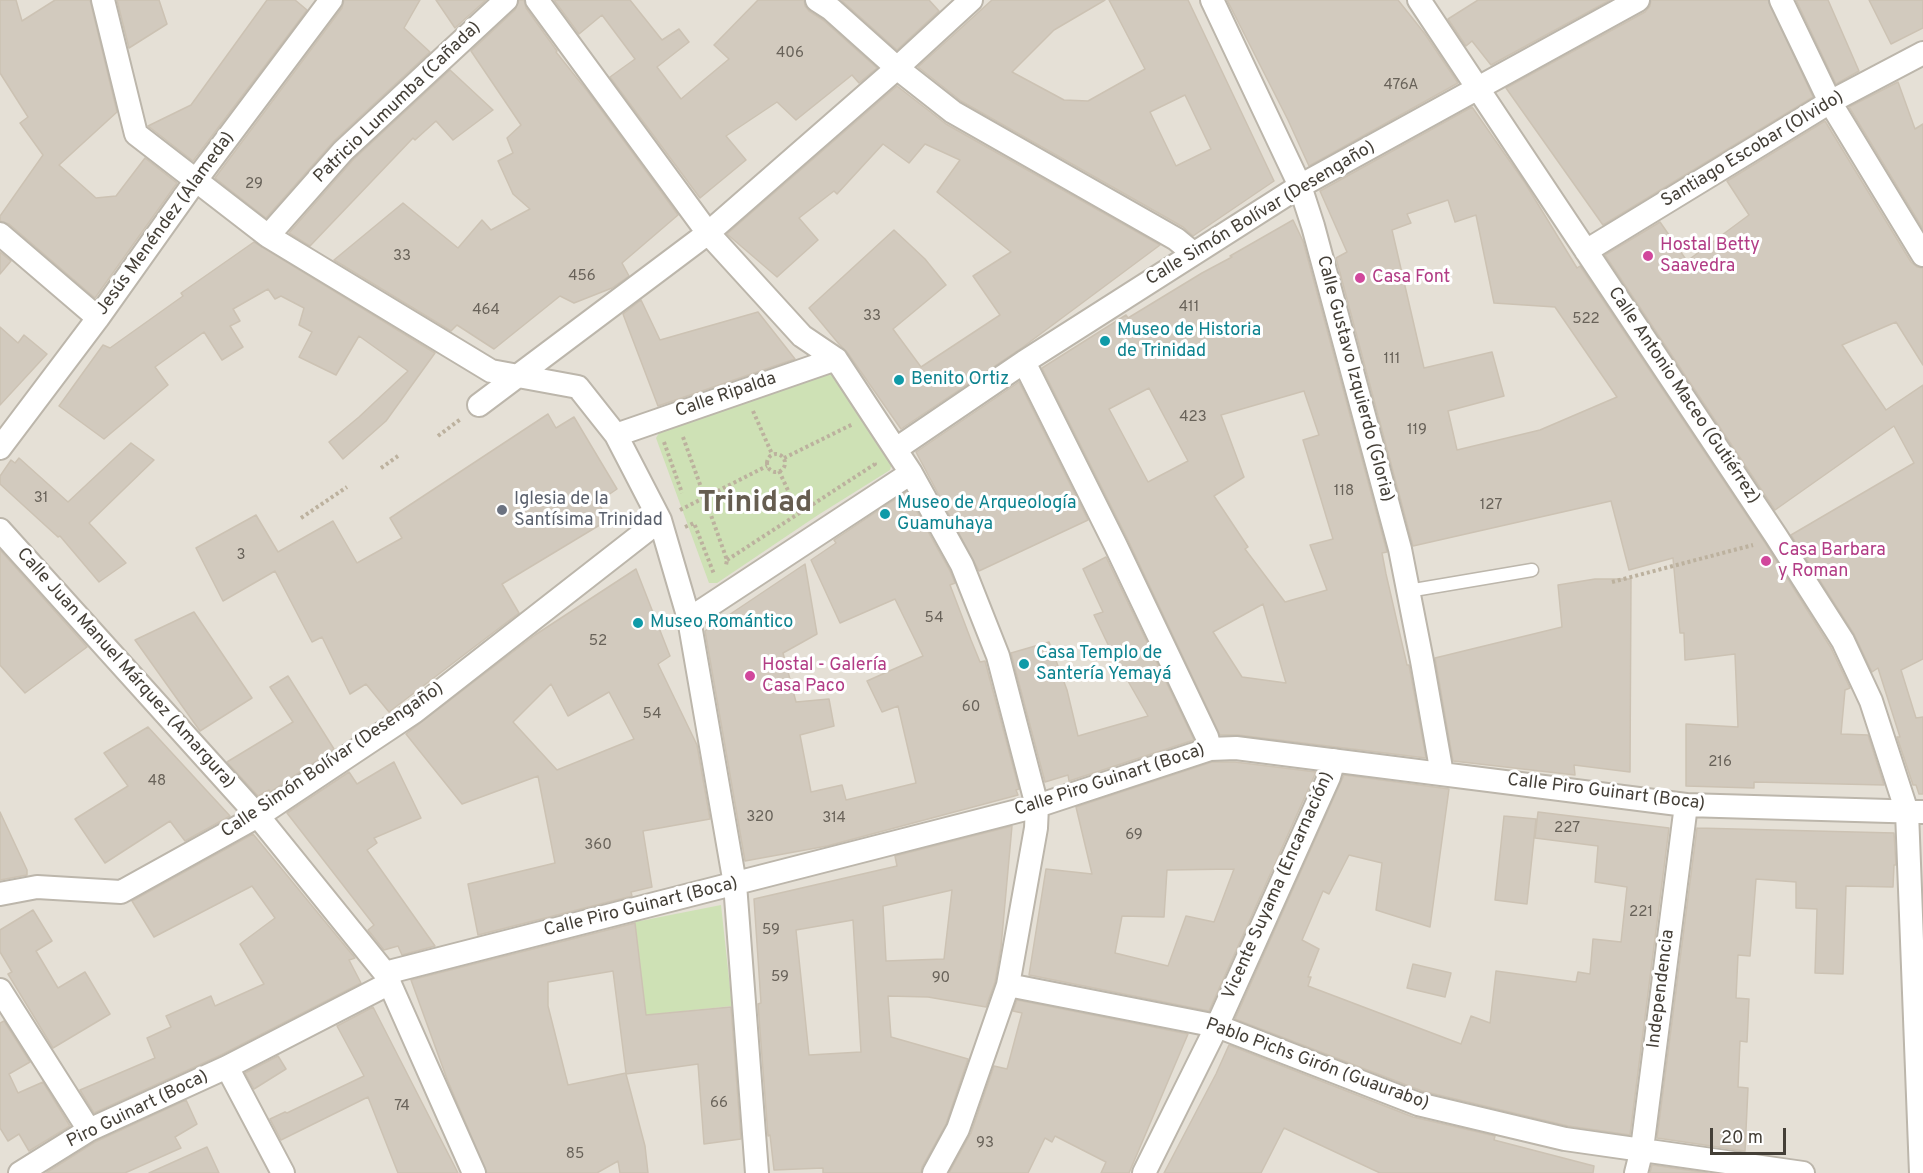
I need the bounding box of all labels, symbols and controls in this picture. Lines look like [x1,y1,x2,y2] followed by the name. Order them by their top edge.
[310,18,486,188] street label: Patricio Lumumba (Cañada)
[776,45,804,63] house number: 406
[1383,77,1419,95] house number: 476A
[1658,87,1848,213] street label: Santiago Escobar (Olvido)
[92,128,240,320] street label: Jesús Menéndez (Alameda)
[1143,137,1379,291] street label: Calle Simón Bolívar (Desengaño)
[245,176,263,194] house number: 29
[1660,235,1760,278] place label: Hostal Betty Saavedra
[393,248,411,266] house number: 33
[1641,249,1655,263] marker: Hostal Betty Saavedra
[1311,253,1397,505] street label: Calle Gustavo Izquierdo (Gloria)
[1372,267,1450,289] place label: Casa Font
[568,268,596,286] house number: 456
[1353,271,1367,285] marker: Casa Font
[1602,284,1764,508] street label: Calle Antonio Maceo (Gutiérrez)
[1179,299,1199,317] house number: 411
[472,302,500,320] house number: 464
[863,308,881,326] house number: 33
[1572,311,1600,329] house number: 522
[1117,320,1261,362] place label: Museo de Historia de Trinidad
[1098,334,1112,348] marker: Museo de Historia de Trinidad
[1384,351,1400,369] house number: 111
[673,369,779,423] street label: Calle Ripalda
[911,369,1009,391] place label: Benito Ortiz
[892,373,906,387] marker: Benito Ortiz
[1179,409,1207,427] house number: 423
[1407,422,1427,440] house number: 119
[1334,483,1354,501] house number: 118
[698,487,812,523] district label: Trinidad
[514,489,663,532] place label: Iglesia de la Santísima Trinidad
[34,490,48,508] house number: 31
[897,493,1076,536] place label: Museo de Arqueología Guamuhaya
[1480,497,1502,515] house number: 127
[495,503,509,517] marker: Iglesia de la Santísima Trinidad
[878,507,892,521] marker: Museo de Arqueología Guamuhaya
[1778,540,1886,582] place label: Casa Barbara y Roman
[11,544,239,794] street label: Calle Juan Manuel Márquez (Amargura)
[236,547,246,565] house number: 3
[1759,554,1773,568] marker: Casa Barbara y Roman
[925,610,943,628] house number: 54
[650,612,793,634] place label: Museo Romántico
[631,616,645,630] marker: Museo Romántico
[589,633,607,651] house number: 52
[1036,643,1172,686] place label: Casa Templo de Santería Yemayá
[762,655,887,698] place label: Hostal - Galería Casa Paco
[1017,657,1031,671] marker: Casa Templo de Santería Yemayá
[743,669,757,683] marker: Hostal - Galería Casa Paco
[218,678,448,844] street label: Calle Simón Bolívar (Desengaño)
[962,699,980,717] house number: 60
[643,706,661,724] house number: 54
[1012,740,1208,822] street label: Calle Piro Guinart (Boca)
[1708,754,1732,772] house number: 216
[1219,769,1339,1003] street label: Vicente Suyama (Encarnación)
[1506,770,1706,816] street label: Calle Piro Guinart (Boca)
[148,773,166,791] house number: 48
[746,809,774,827] house number: 320
[822,810,846,828] house number: 314
[1554,820,1580,838] house number: 227
[1125,827,1143,845] house number: 69
[584,837,612,855] house number: 360
[542,873,740,943] street label: Calle Piro Guinart (Boca)
[1629,904,1653,922] house number: 221
[762,922,780,940] house number: 59
[1644,928,1680,1050] street label: Independencia
[771,969,789,987] house number: 59
[932,970,950,988] house number: 90
[1202,1014,1432,1116] street label: Pablo Pichs Girón (Guaurabo)
[64,1066,212,1154] street label: Piro Guinart (Boca)
[710,1095,728,1113] house number: 66
[394,1098,410,1116] house number: 74
[1713,1116,1790,1154] scale bar
[1721,1127,1763,1150] text: 20 m
[976,1135,994,1153] house number: 93
[566,1146,584,1164] house number: 85

